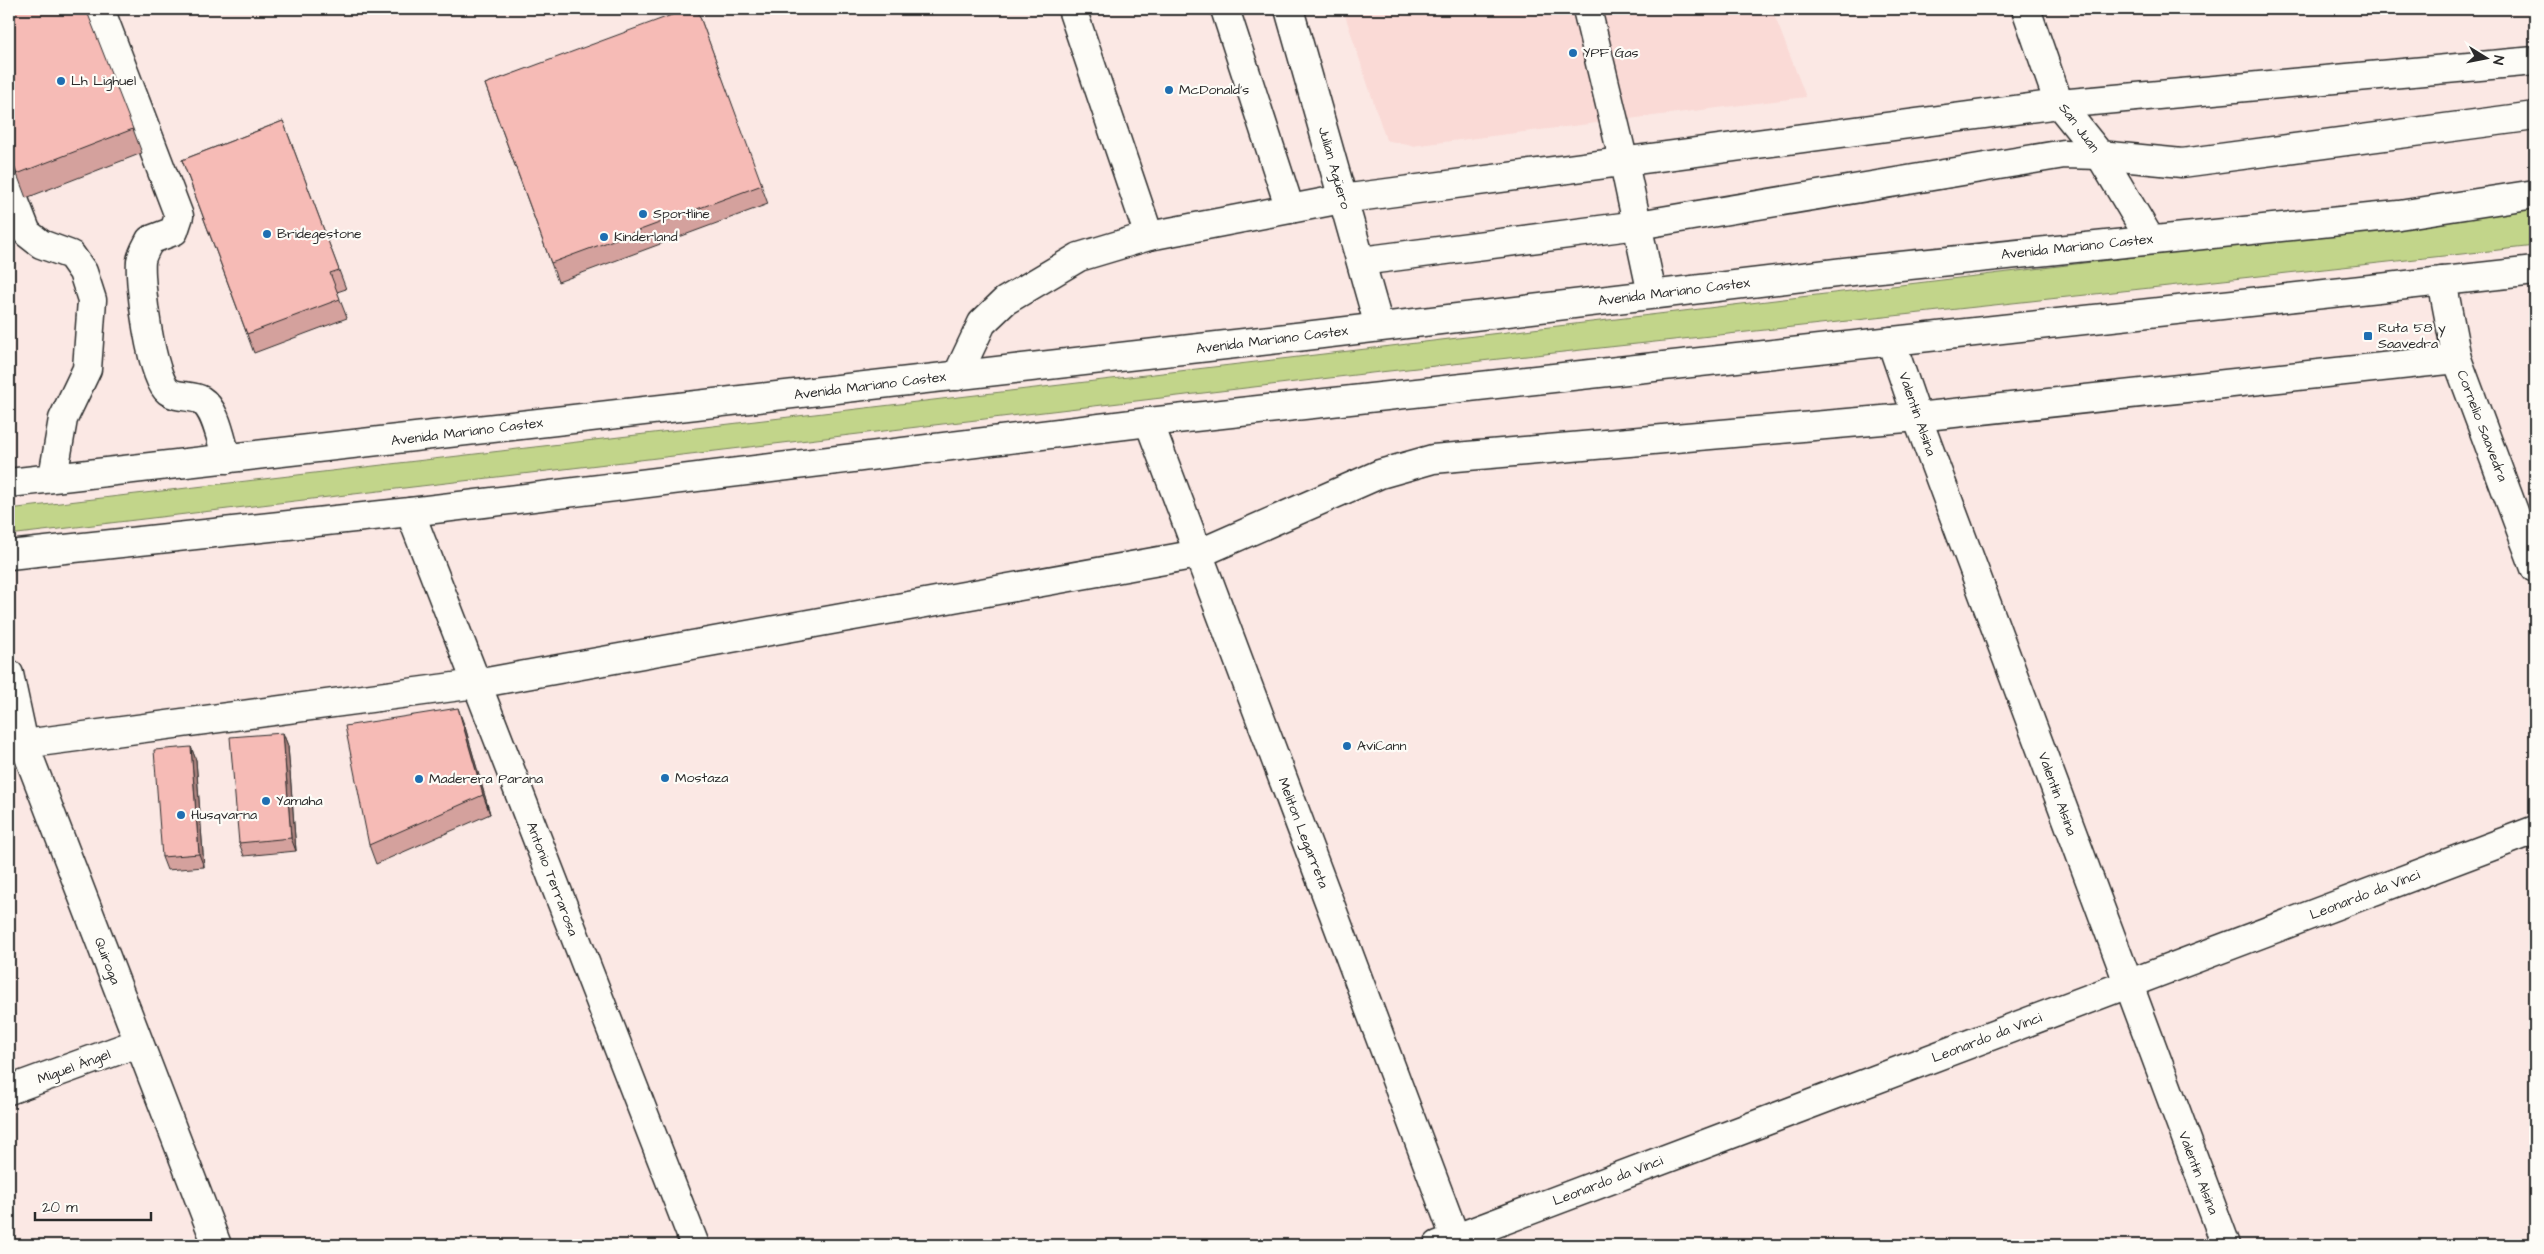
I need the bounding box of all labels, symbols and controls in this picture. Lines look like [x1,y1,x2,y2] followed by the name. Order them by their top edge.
[2462,32,2512,82] north arrow
[1583,43,1639,63] place label: YPF Gas
[1567,47,1579,59] marker: YPF Gas
[2487,54,2508,66] text: N
[71,71,136,91] place label: Lh Lighuel
[55,75,67,87] marker: Lh Lighuel
[1179,80,1249,100] place label: McDonald's
[1163,84,1175,96] marker: McDonald's
[2054,99,2104,157] street label: San Juan
[1313,124,1355,212] street label: Julian Agüero
[653,204,710,224] place label: Sportline
[637,208,649,220] marker: Sportline
[277,224,362,244] place label: Bridegestone
[614,227,678,247] place label: Kinderland
[261,228,273,240] marker: Bridegestone
[2000,229,2154,265] street label: Avenida Mariano Castex
[598,231,610,243] marker: Kinderland
[1597,273,1751,311] street label: Avenida Mariano Castex
[2378,318,2446,354] place label: Ruta 58 y Saavedra
[1195,321,1349,359] street label: Avenida Mariano Castex
[2362,330,2374,342] marker: Ruta 58 y Saavedra
[793,367,947,405] street label: Avenida Mariano Castex
[2452,367,2512,485] street label: Cornelio Saavedra
[1893,369,1941,459] street label: Valentín Alsina
[390,413,544,451] street label: Avenida Mariano Castex
[1357,736,1406,756] place label: AviCann
[1341,740,1353,752] marker: AviCann
[2033,749,2081,839] street label: Valentín Alsina
[675,768,728,788] place label: Mostaza
[429,769,543,789] place label: Maderera Parana
[659,772,671,784] marker: Mostaza
[413,773,425,785] marker: Maderera Parana
[1273,775,1333,891] street label: Meliton Legarreta
[276,791,323,811] place label: Yamaha
[260,795,272,807] marker: Yamaha
[191,805,257,825] place label: Husqvarna
[175,809,187,821] marker: Husqvarna
[521,819,583,939] street label: Antonio Terrarosa
[2307,865,2423,925] street label: Leonardo da Vinci
[89,934,125,988] street label: Quiroga
[1929,1008,2045,1068] street label: Leonardo da Vinci
[35,1045,113,1089] street label: Miguel Ángel
[2173,1129,2223,1217] street label: Valentín Alsina
[1550,1151,1666,1211] street label: Leonardo da Vinci
[35,1189,151,1221] scale bar
[42,1197,78,1218] text: 20 m

